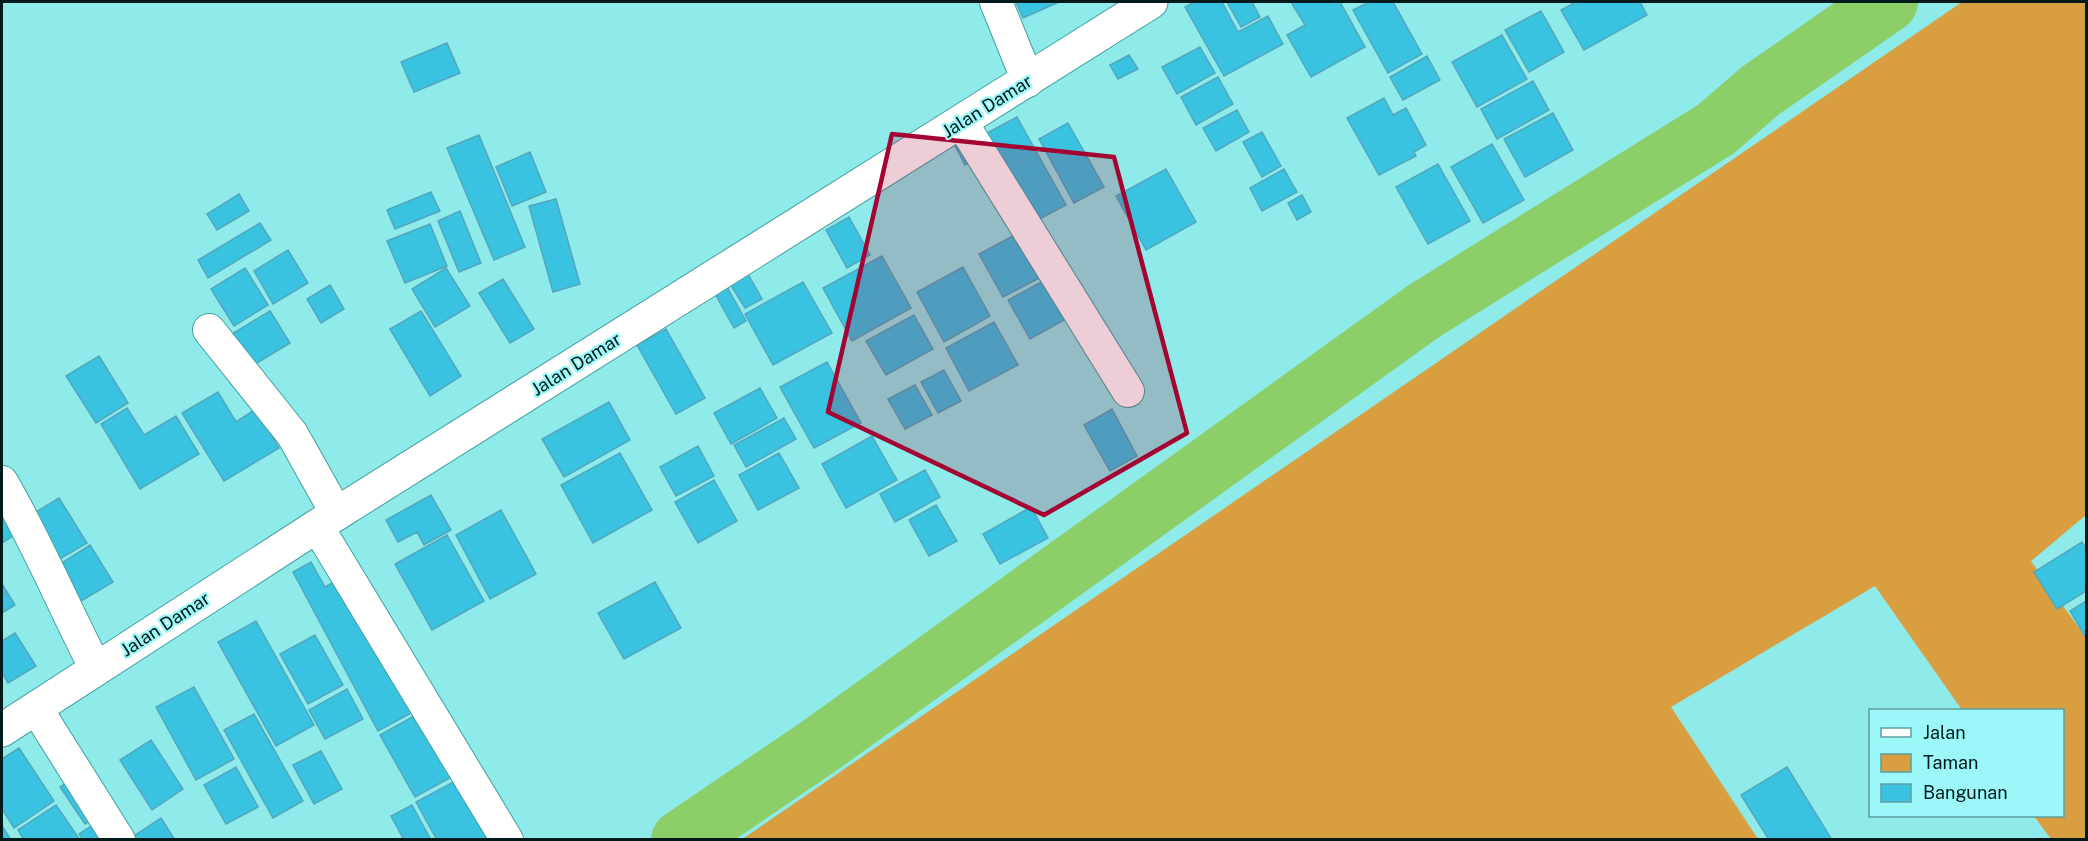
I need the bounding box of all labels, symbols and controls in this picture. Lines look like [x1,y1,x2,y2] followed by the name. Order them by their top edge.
[938,70,1036,142] street label: Jalan Damar
[527,328,625,400] street label: Jalan Damar
[117,587,213,661] street label: Jalan Damar
[1869,709,2064,817] legend
[1923,722,1966,743] text: Jalan
[1923,752,1978,773] text: Taman
[1923,782,2008,803] text: Bangunan

